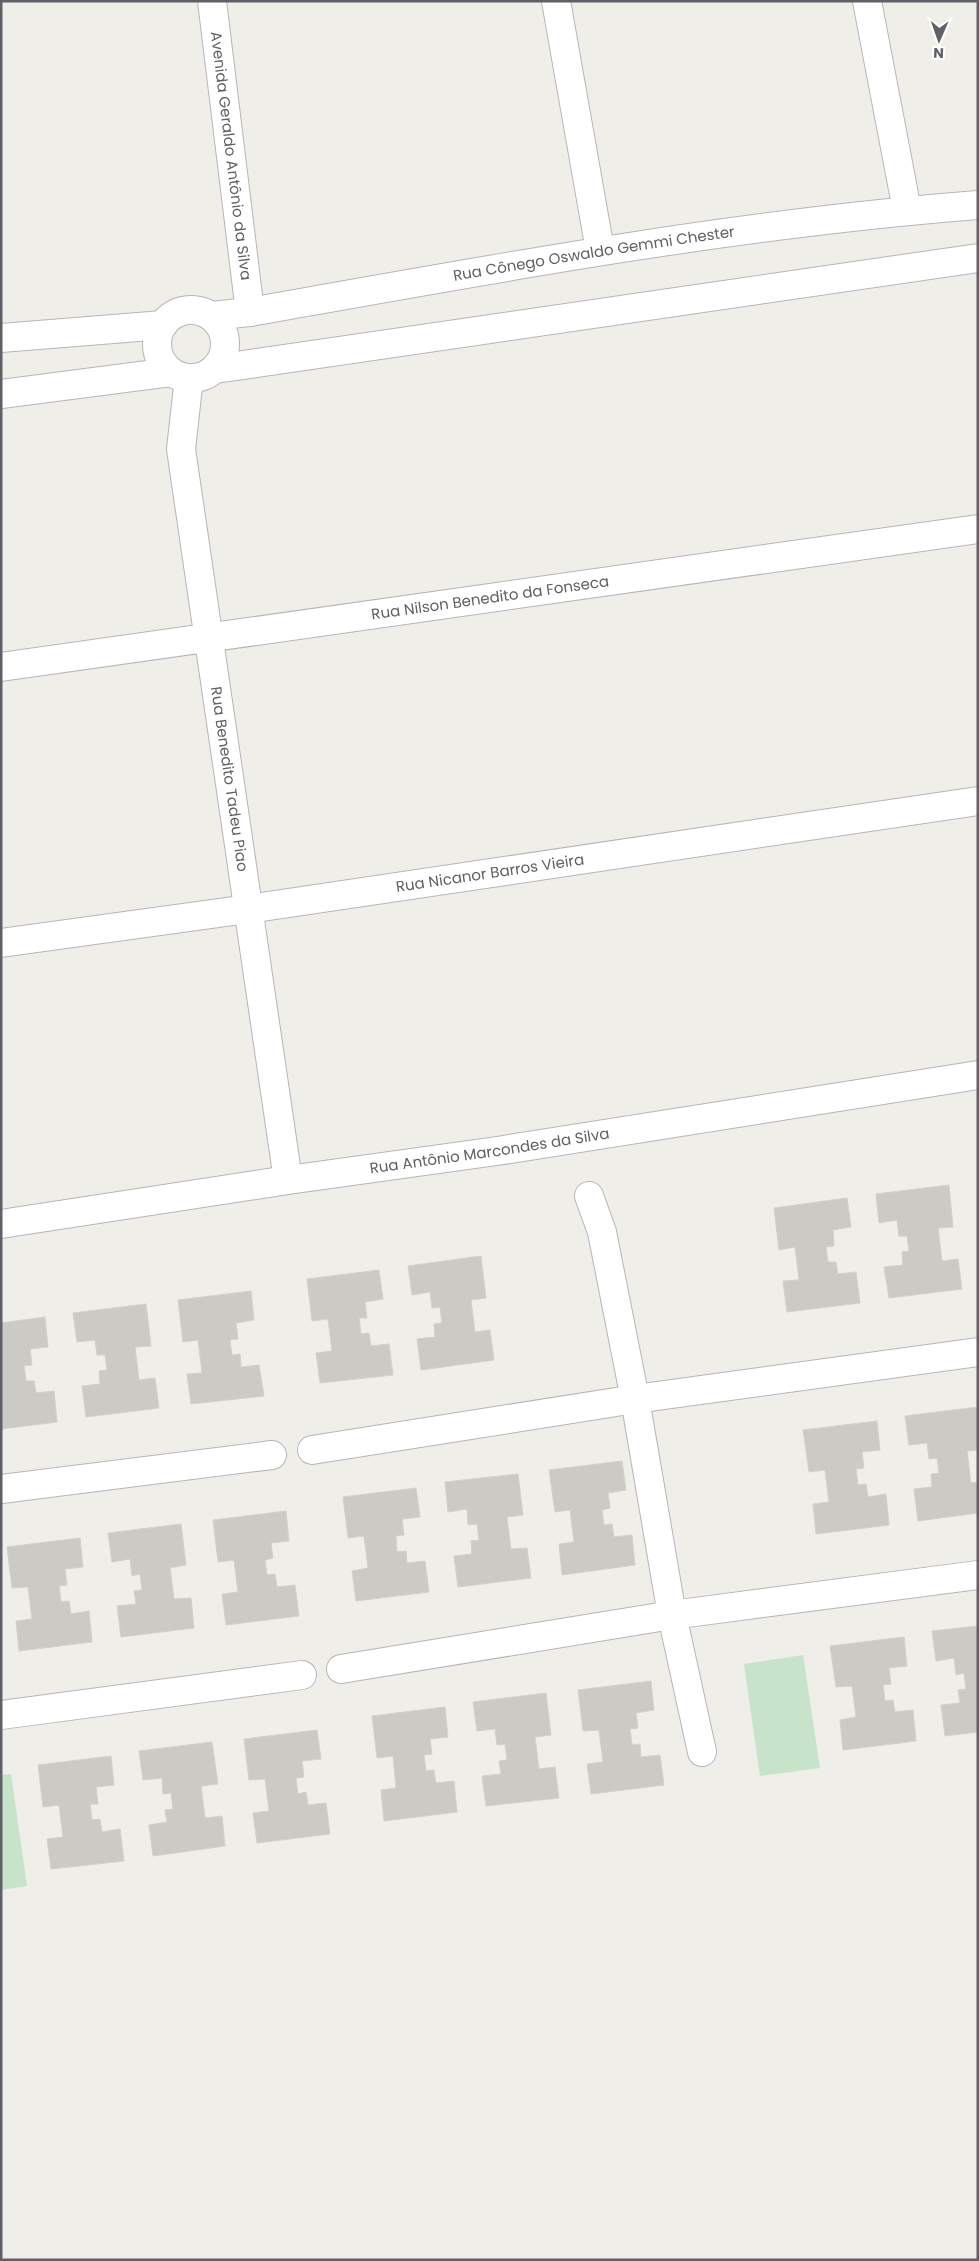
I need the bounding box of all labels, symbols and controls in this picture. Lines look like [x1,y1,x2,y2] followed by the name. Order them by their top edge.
[914,15,964,65] north arrow
[206,30,257,281] street label: Avenida Geraldo Antônio da Silva
[933,43,944,63] text: N
[451,221,736,286] street label: Rua Cônego Oswaldo Gemmi Chester
[370,570,610,625] street label: Rua Nilson Benedito da Fonseca
[206,685,254,873] street label: Rua Benedito Tadeu Piao
[395,848,585,897] street label: Rua Nicanor Barros Vieira
[368,1122,611,1179] street label: Rua Antônio Marcondes da Silva

